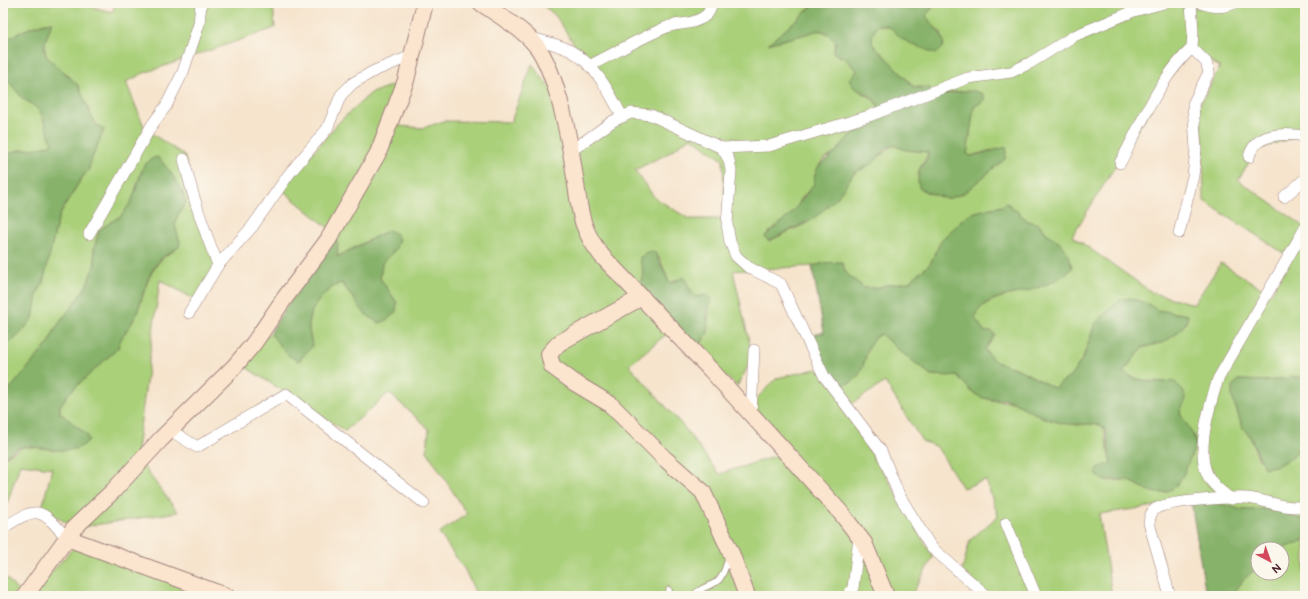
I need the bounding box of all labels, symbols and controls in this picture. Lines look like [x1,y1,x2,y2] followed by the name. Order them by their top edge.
[1250,541,1290,581] north arrow
[1269,561,1284,576] text: N

